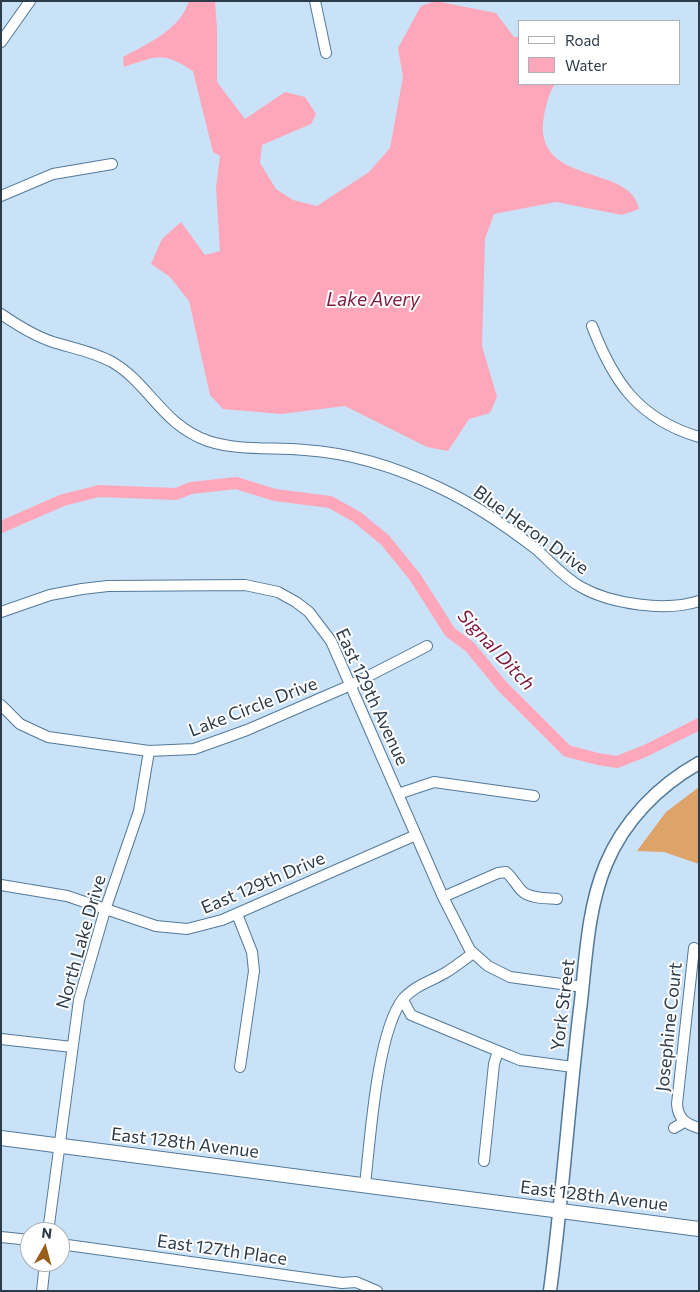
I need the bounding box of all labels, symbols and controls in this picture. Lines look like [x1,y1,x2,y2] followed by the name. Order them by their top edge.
[518,20,680,85] legend
[565,31,600,49] text: Road
[565,56,607,74] text: Water
[326,289,420,311] water label: Lake Avery
[469,481,593,579] street label: Blue Heron Drive
[453,605,539,695] water label: Signal Ditch
[331,625,413,769] street label: East 129th Avenue
[186,673,320,741] street label: Lake Circle Drive
[198,847,328,919] street label: East 129th Drive
[52,873,110,1011] street label: North Lake Drive
[547,958,579,1052] street label: York Street
[651,961,687,1093] street label: Josephine Court
[110,1123,260,1163] street label: East 128th Avenue
[519,1176,669,1216] street label: East 128th Avenue
[20,1222,70,1272] north arrow
[41,1224,53,1242] text: N
[156,1230,288,1270] street label: East 127th Place

